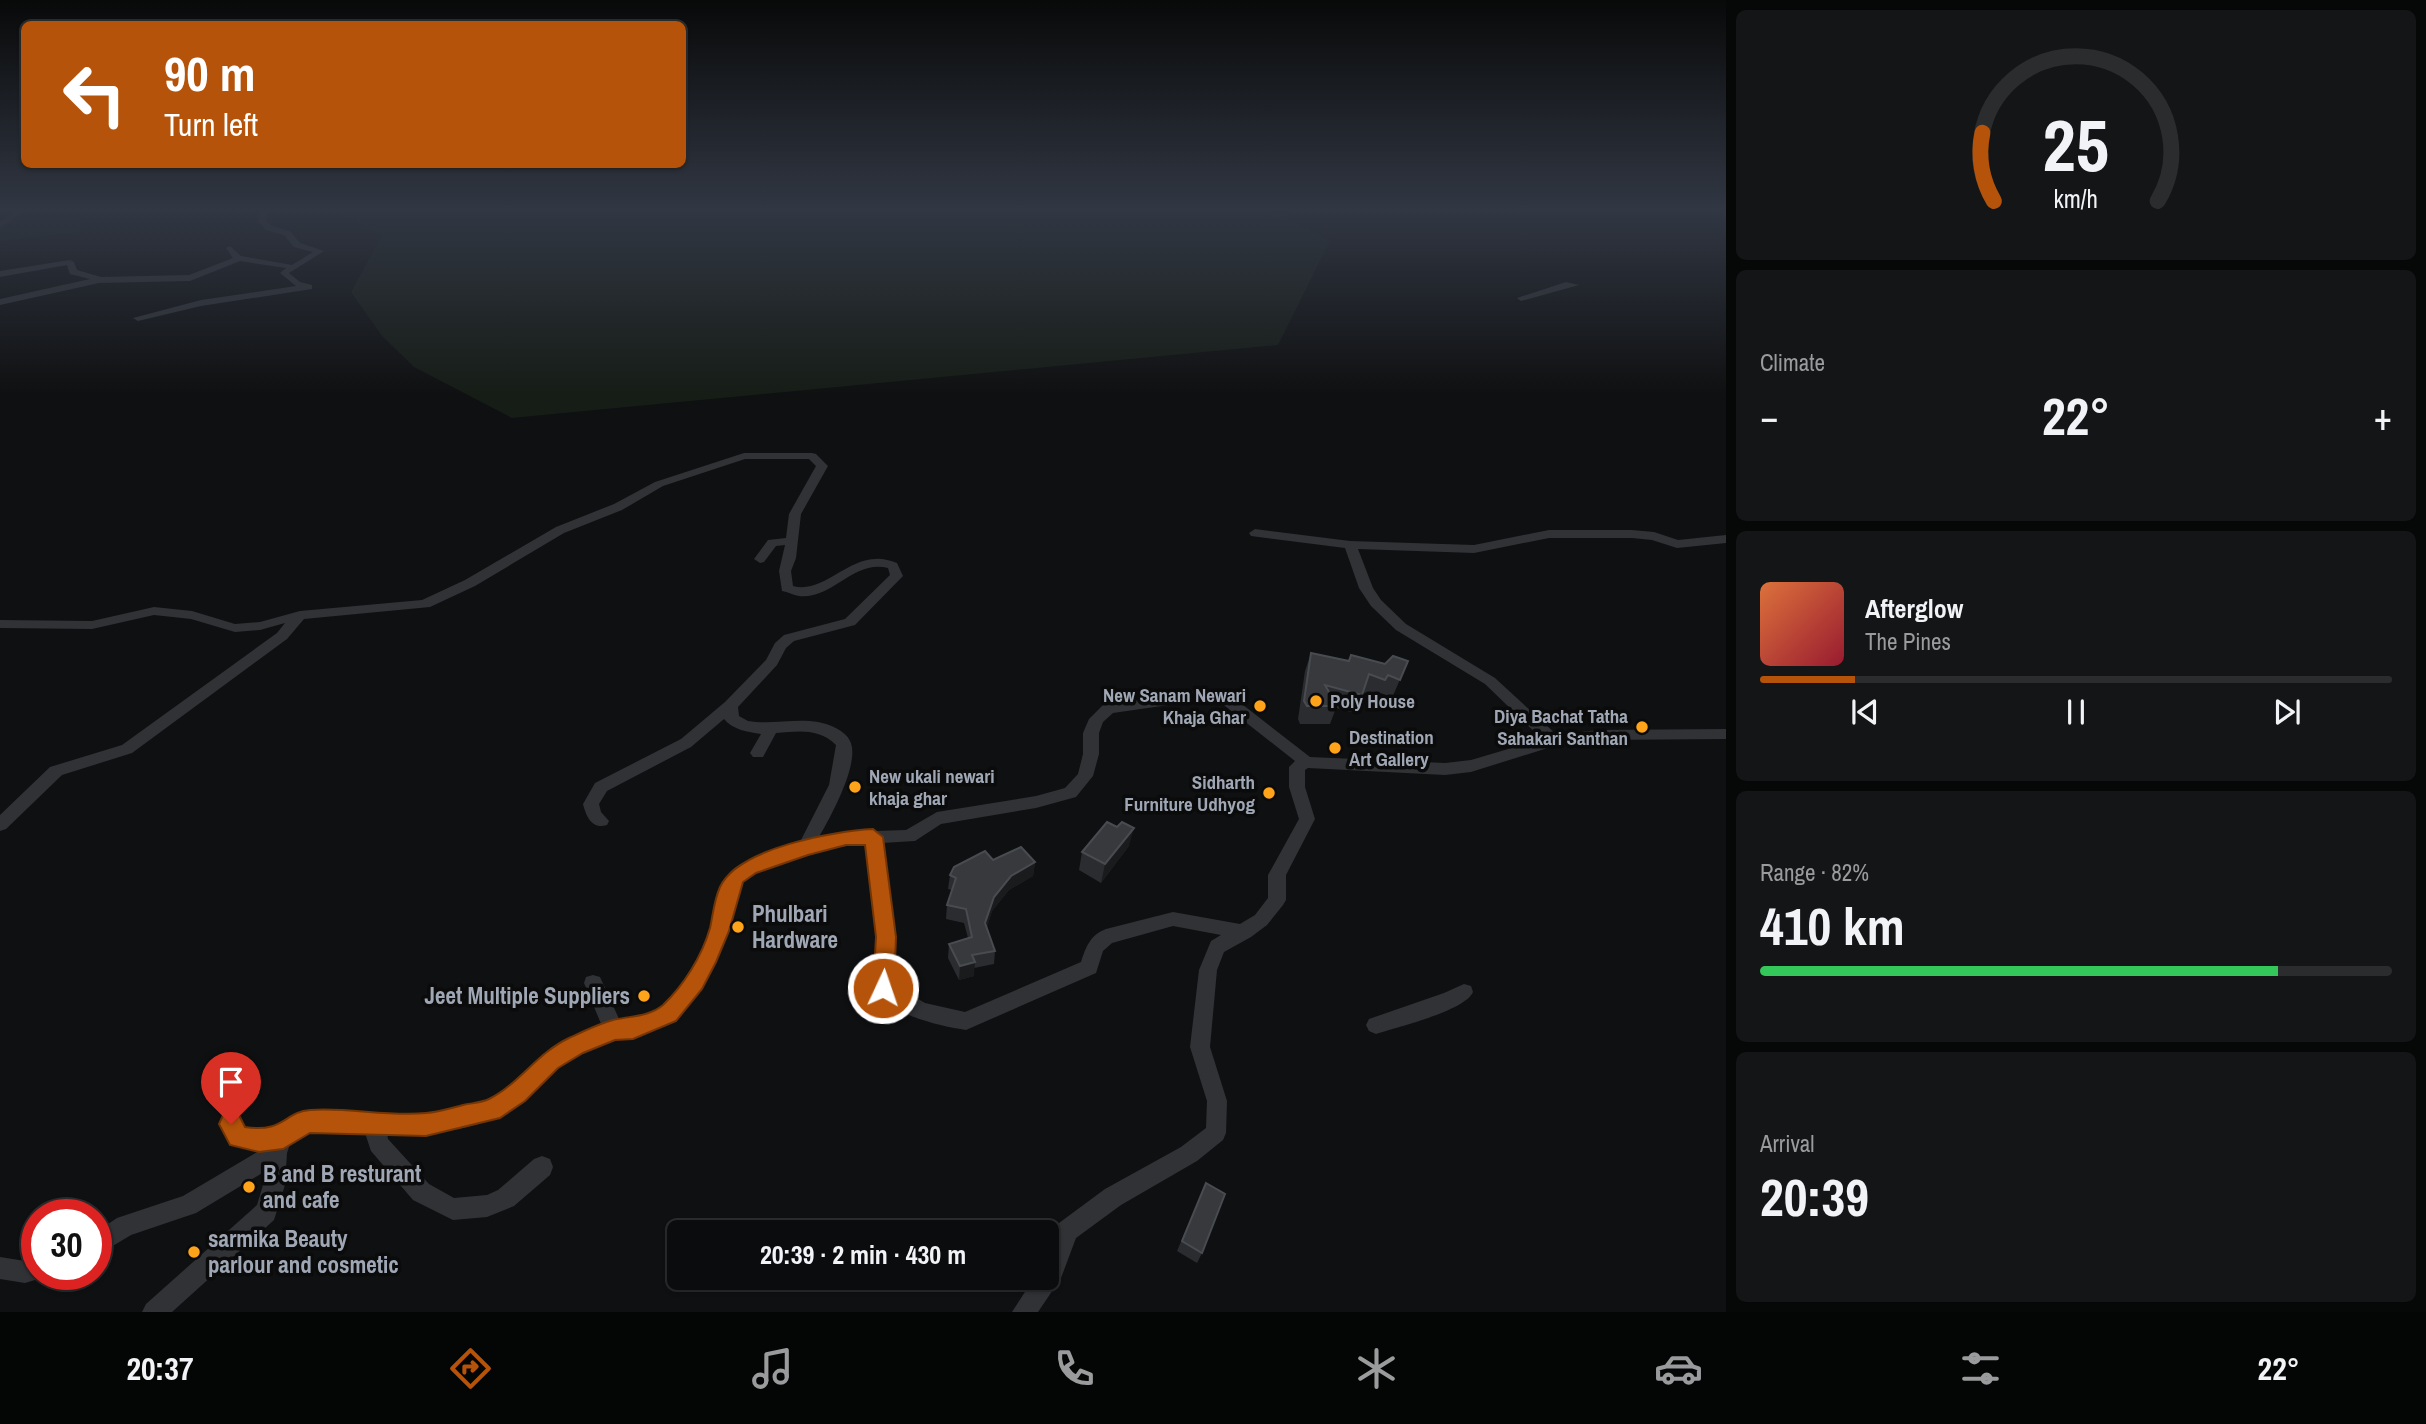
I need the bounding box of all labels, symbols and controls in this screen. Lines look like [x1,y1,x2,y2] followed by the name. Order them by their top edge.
[164,40,256,106] text: 90 m
[49,49,140,140] icon: left
[2043,97,2109,195] text: 25
[164,103,258,146] text: Turn left
[2054,182,2098,216] text: km/h
[1760,347,1825,378] text: Climate
[2042,381,2110,451] text: 22°
[1760,391,1778,442] text: −
[2374,391,2392,442] text: +
[1865,591,1963,626] text: Afterglow
[1865,626,1951,657] text: The Pines
[1103,682,1246,730] place label: New Sanam Newari Khaja Ghar
[1330,688,1415,714] place label: Poly House
[1308,693,1324,709] marker: Poly House
[1846,693,1884,731] icon: previous
[2057,693,2095,731] icon: pause
[2268,693,2306,731] icon: next
[1252,698,1268,714] marker: New Sanam Newari Khaja Ghar
[1494,703,1628,751] place label: Diya Bachat Tatha Sahakari Santhan
[1634,719,1650,735] marker: Diya Bachat Tatha Sahakari Santhan
[1349,724,1434,772] place label: Destination Art Gallery
[1327,740,1343,756] marker: Destination Art Gallery
[869,763,995,811] place label: New ukali newari khaja ghar
[1124,769,1255,817] place label: Sidharth Furniture Udhyog
[847,779,863,795] marker: New ukali newari khaja ghar
[1261,785,1277,801] marker: Sidharth Furniture Udhyog
[1760,857,1869,888] text: Range · 82%
[1760,891,1905,961] text: 410 km
[752,898,838,955] place label: Phulbari Hardware
[730,919,746,935] marker: Phulbari Hardware
[846,951,920,1025] position arrow
[425,980,630,1011] place label: Jeet Multiple Suppliers
[636,988,652,1004] marker: Jeet Multiple Suppliers
[201,1052,261,1124] pin
[212,1063,250,1101] icon: arrive
[1760,1128,1815,1159] text: Arrival
[263,1158,421,1215] place label: B and B resturant and cafe
[1760,1162,1869,1232] text: 20:39
[241,1179,257,1195] marker: B and B resturant and cafe
[21,1199,112,1290] speed limit sign: 30
[208,1223,399,1280] place label: sarmika Beauty parlour and cosmetic
[760,1237,966,1272] text: 20:39 · 2 min · 430 m
[186,1244,202,1260] marker: sarmika Beauty parlour and cosmetic
[446,1344,495,1393] icon: directions
[748,1344,797,1393] icon: music
[1050,1344,1099,1393] icon: phone
[1352,1344,1401,1393] icon: climate
[1654,1344,1703,1393] icon: car
[1956,1344,2005,1393] icon: filters
[126,1347,194,1390] text: 20:37
[2258,1347,2300,1390] text: 22°

